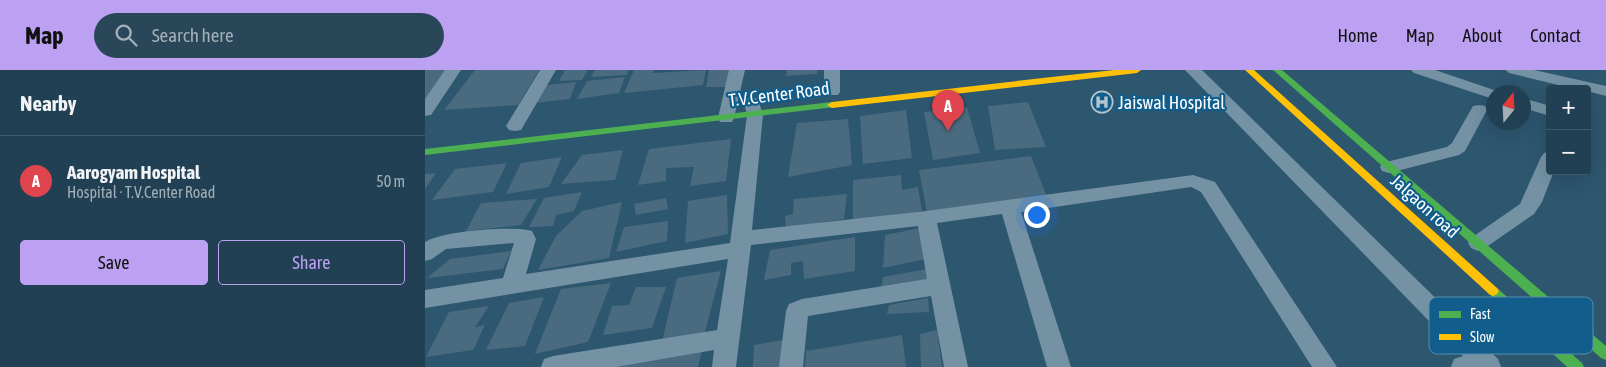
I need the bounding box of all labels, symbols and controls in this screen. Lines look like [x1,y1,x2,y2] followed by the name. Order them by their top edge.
[94,13,444,58] search box
[112,21,140,49] icon: search
[25,22,64,49] text: Map
[152,24,234,46] text: Search here
[1338,25,1378,46] text: Home
[1406,25,1435,46] text: Map
[1463,25,1502,46] text: About
[1530,25,1581,46] text: Contact
[727,77,831,111] street label: T.V.Center Road
[1486,85,1531,130] north arrow
[1546,85,1591,175] map controls
[1546,85,1591,130] button: +
[932,90,964,131] pin: A
[1090,90,1114,114] hospital icon: Jaiswal Hospital
[20,91,76,115] text: Nearby
[1118,92,1225,113] place label: Jaiswal Hospital
[1546,130,1591,175] button: −
[67,161,200,183] text: Aarogyam Hospital
[1386,170,1464,242] street label: Jalgaon road
[32,172,40,190] text: A
[376,172,405,190] text: 50 m
[67,183,215,201] text: Hospital · T.V.Center Road
[1024,202,1050,228] your location
[20,240,208,285] button: Save
[218,240,405,285] button: Share
[1429,297,1593,354] legend
[1470,306,1491,322] text: Fast
[1470,329,1495,345] text: Slow

